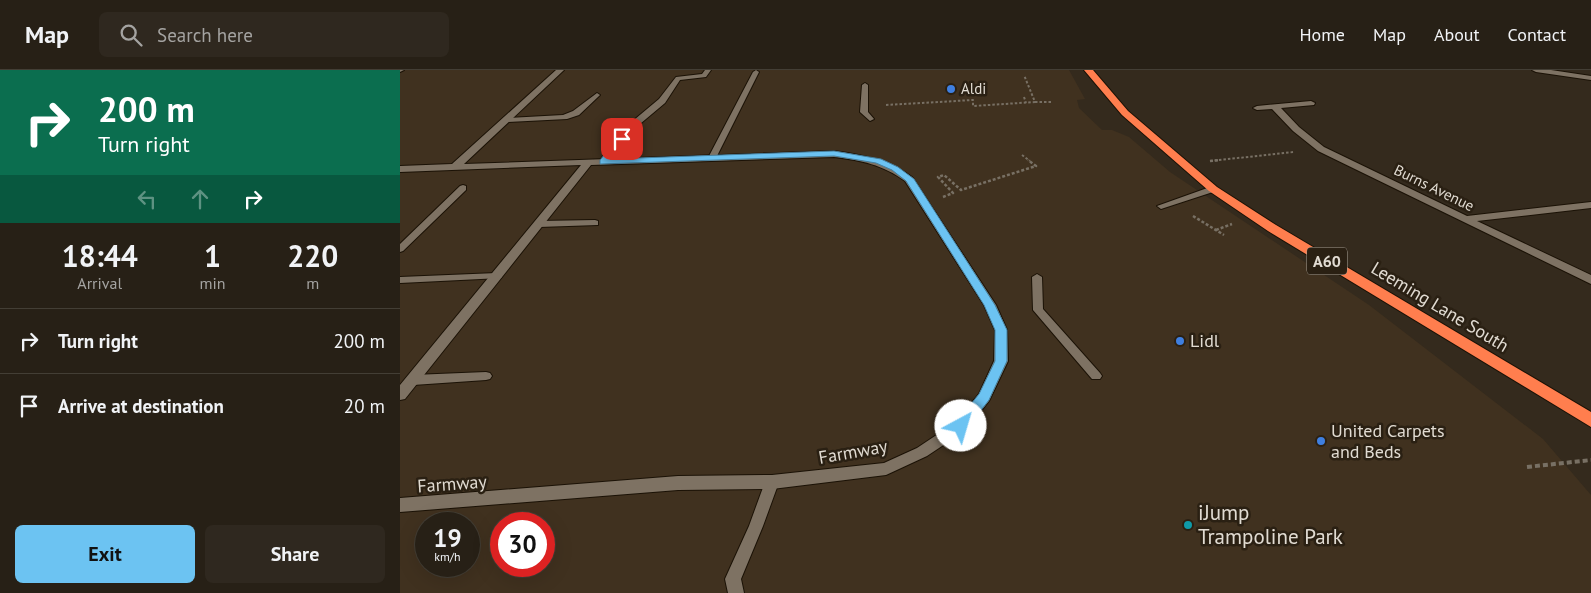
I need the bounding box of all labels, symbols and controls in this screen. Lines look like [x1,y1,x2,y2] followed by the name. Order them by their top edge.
[99,12,449,57] search box
[25,19,69,50] text: Map
[117,21,145,49] icon: search
[157,23,253,47] text: Search here
[1299,23,1345,46] text: Home
[1373,23,1406,46] text: Map
[1434,23,1480,46] text: About
[1508,23,1566,46] text: Contact
[961,79,986,98] place label: Aldi
[945,83,957,95] marker: Aldi
[98,86,195,132] text: 200 m
[15,90,80,155] icon: right
[601,118,643,160] pin
[608,125,636,153] icon: arrive
[98,130,190,158] text: Turn right
[1391,160,1477,215] street label: Burns Avenue
[133,185,161,213] icon: left
[186,185,214,213] icon: ahead
[239,185,267,213] icon: right
[62,236,138,275] text: 18:44
[204,236,221,275] text: 1
[287,236,338,275] text: 220
[1307,248,1347,275] road number: A60
[1367,256,1513,357] street label: Leeming Lane South
[77,273,122,293] text: Arrival
[200,273,226,293] text: min
[306,273,319,293] text: m
[15,327,43,355] icon: right
[58,329,138,353] text: Turn right
[333,329,385,353] text: 200 m
[1190,329,1220,352] place label: Lidl
[1174,335,1186,347] marker: Lidl
[15,392,43,420] icon: arrive
[58,394,224,418] text: Arrive at destination
[344,394,385,418] text: 20 m
[934,399,986,451] position arrow
[1331,419,1445,463] place label: United Carpets and Beds
[817,434,890,469] street label: Farmway
[1315,435,1327,447] marker: United Carpets and Beds
[416,470,488,497] street label: Farmway
[1198,499,1343,550] place label: iJump Trampoline Park
[490,512,555,577] speed limit sign: 30
[1182,519,1194,531] marker: iJump Trampoline Park
[433,522,462,554] text: 19
[15,525,195,583] button: Exit
[205,525,385,583] button: Share
[434,549,461,564] text: km/h

